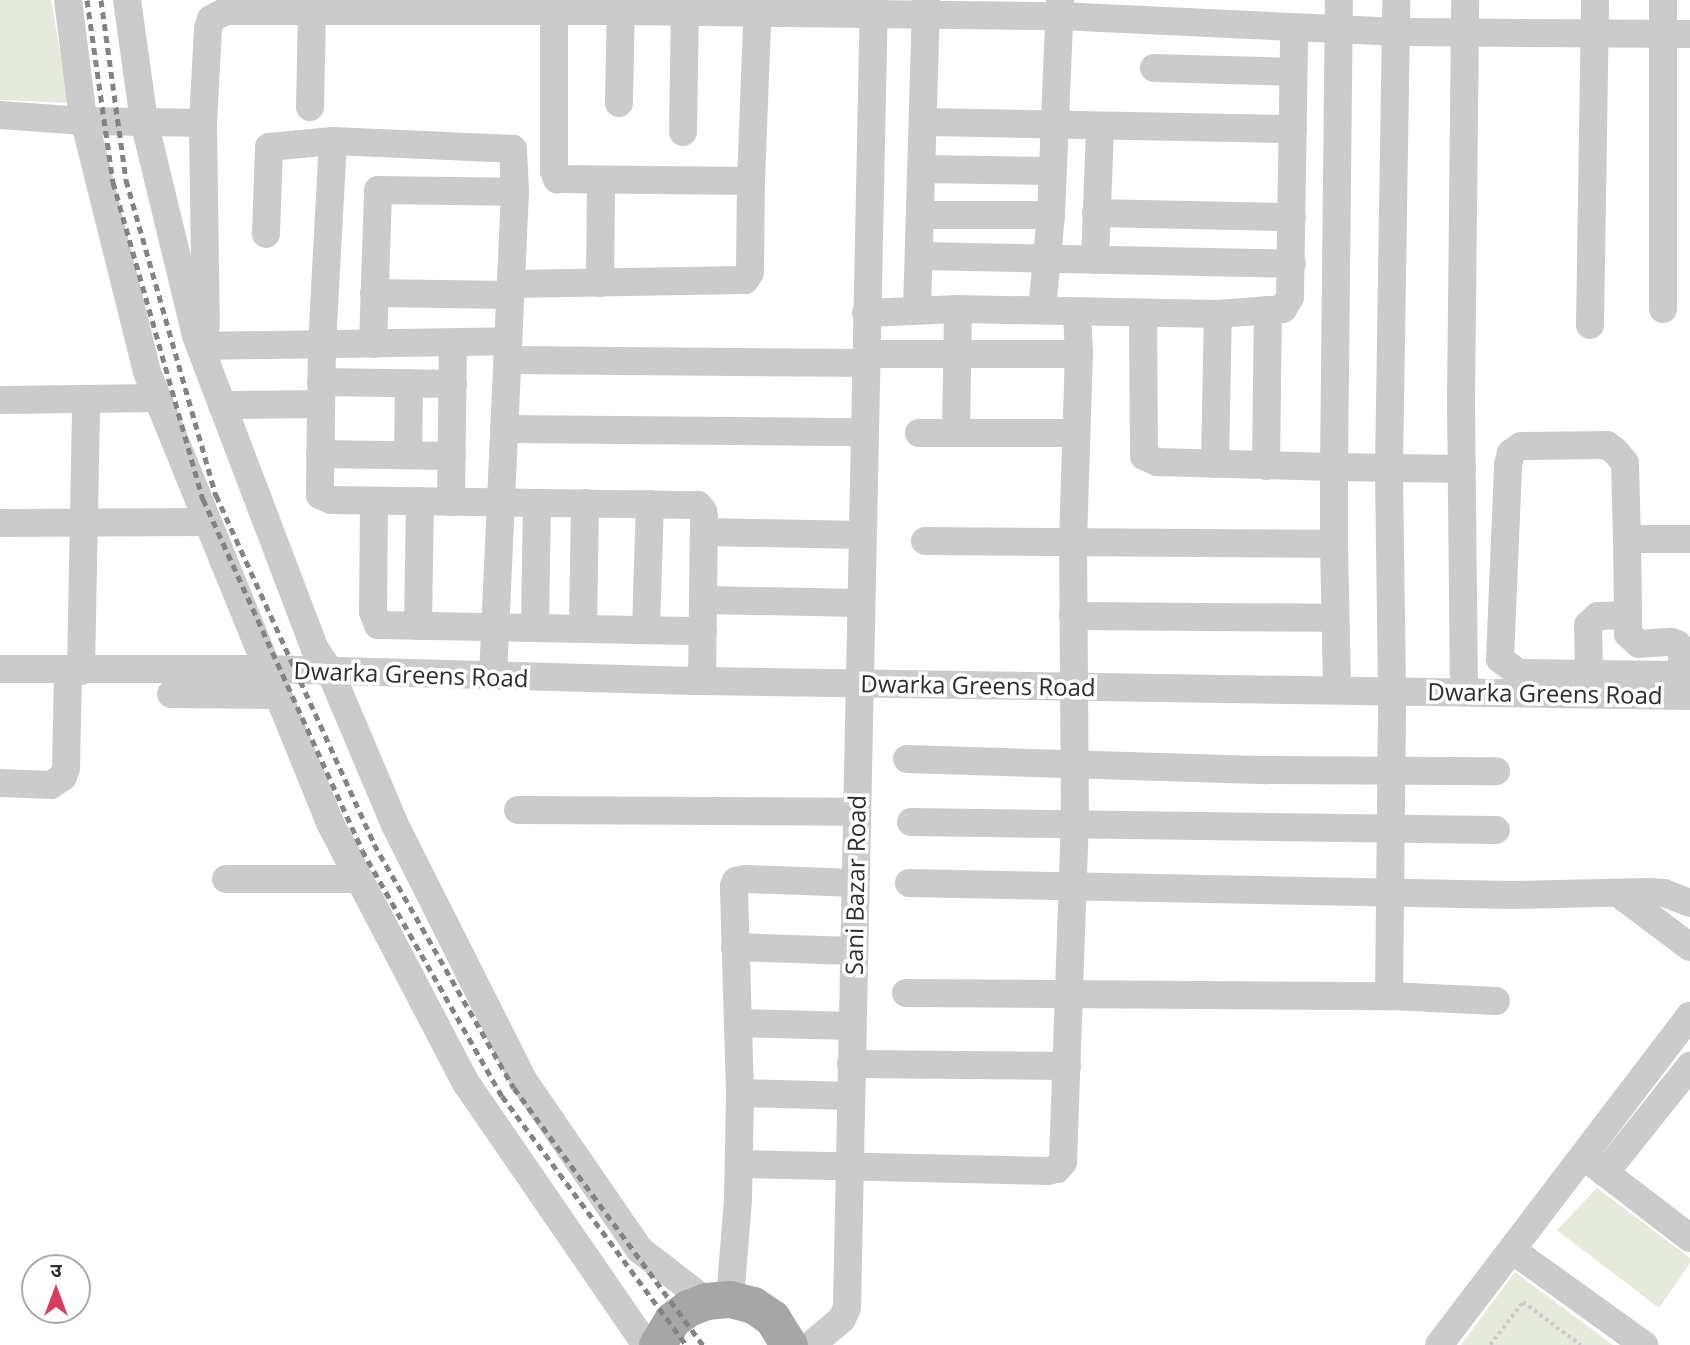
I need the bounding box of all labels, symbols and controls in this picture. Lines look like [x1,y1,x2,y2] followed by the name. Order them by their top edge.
[293,656,529,692] street label: Dwarka Greens Road
[860,669,1096,701] street label: Dwarka Greens Road
[1427,677,1663,709] street label: Dwarka Greens Road
[839,795,871,975] street label: Sani Bazar Road
[21,1254,91,1324] north arrow
[50,1257,62,1283] text: उ

